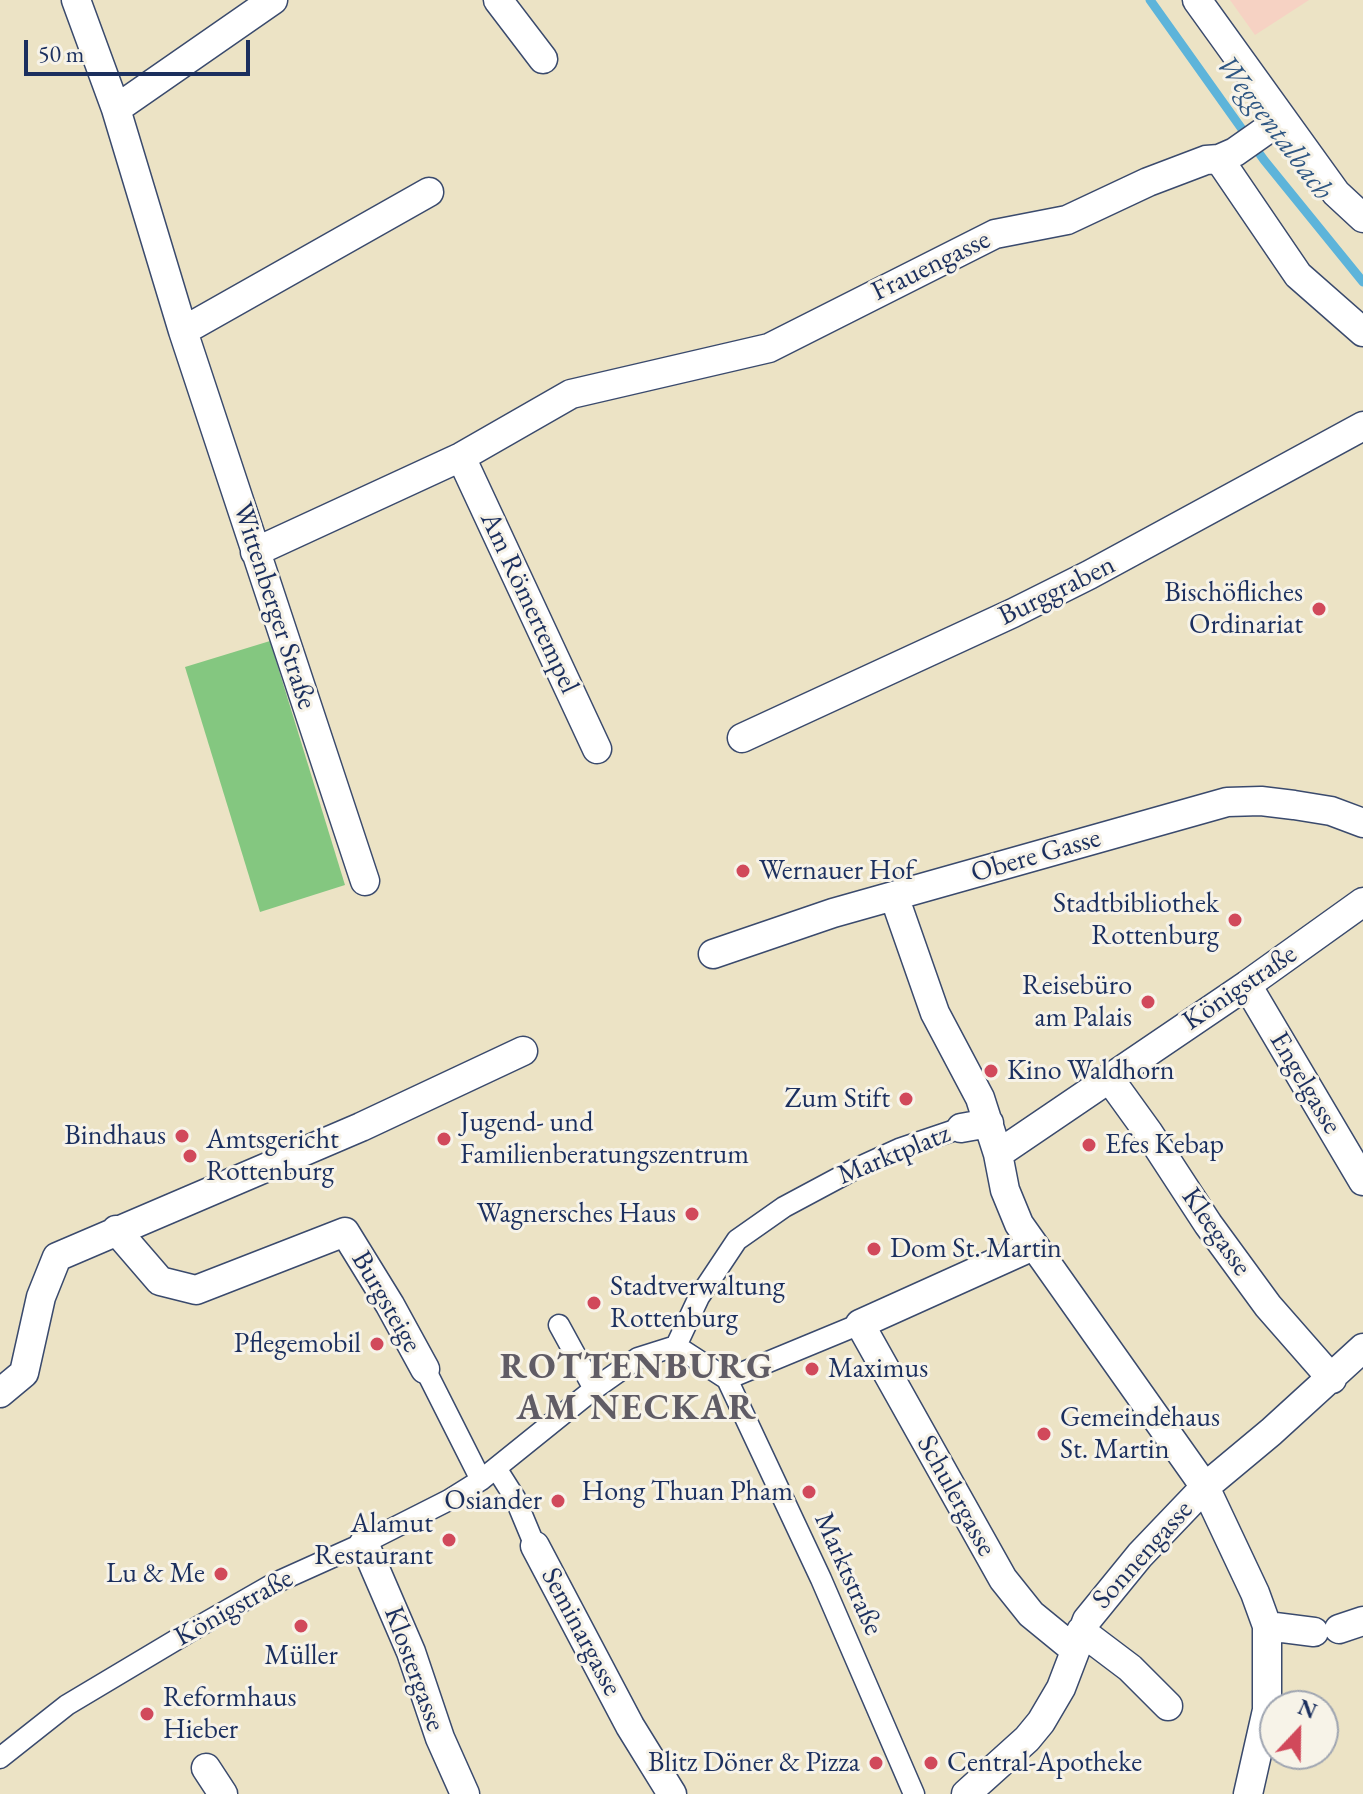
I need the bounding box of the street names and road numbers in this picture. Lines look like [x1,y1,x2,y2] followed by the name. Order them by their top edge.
[866,223,996,309] street label: Frauengasse
[225,498,323,714] street label: Wittenberger Straße
[472,507,586,699] street label: Am Römertempel
[993,548,1121,634] street label: Burggraben
[967,821,1105,891] street label: Obere Gasse
[1177,938,1303,1038] street label: Königstraße
[1262,1026,1348,1140] street label: Engelgasse
[833,1117,955,1193] street label: Marktplatz
[1174,1182,1258,1282] street label: Kleegasse
[344,1245,428,1359] street label: Burgsteige
[909,1430,1003,1562] street label: Schulergasse
[1086,1494,1200,1616] street label: Sonnengasse
[806,1508,890,1640] street label: Marktstraße
[169,1562,299,1654] street label: Königstraße
[533,1562,629,1702] street label: Seminargasse
[376,1602,452,1736] street label: Klostergasse

